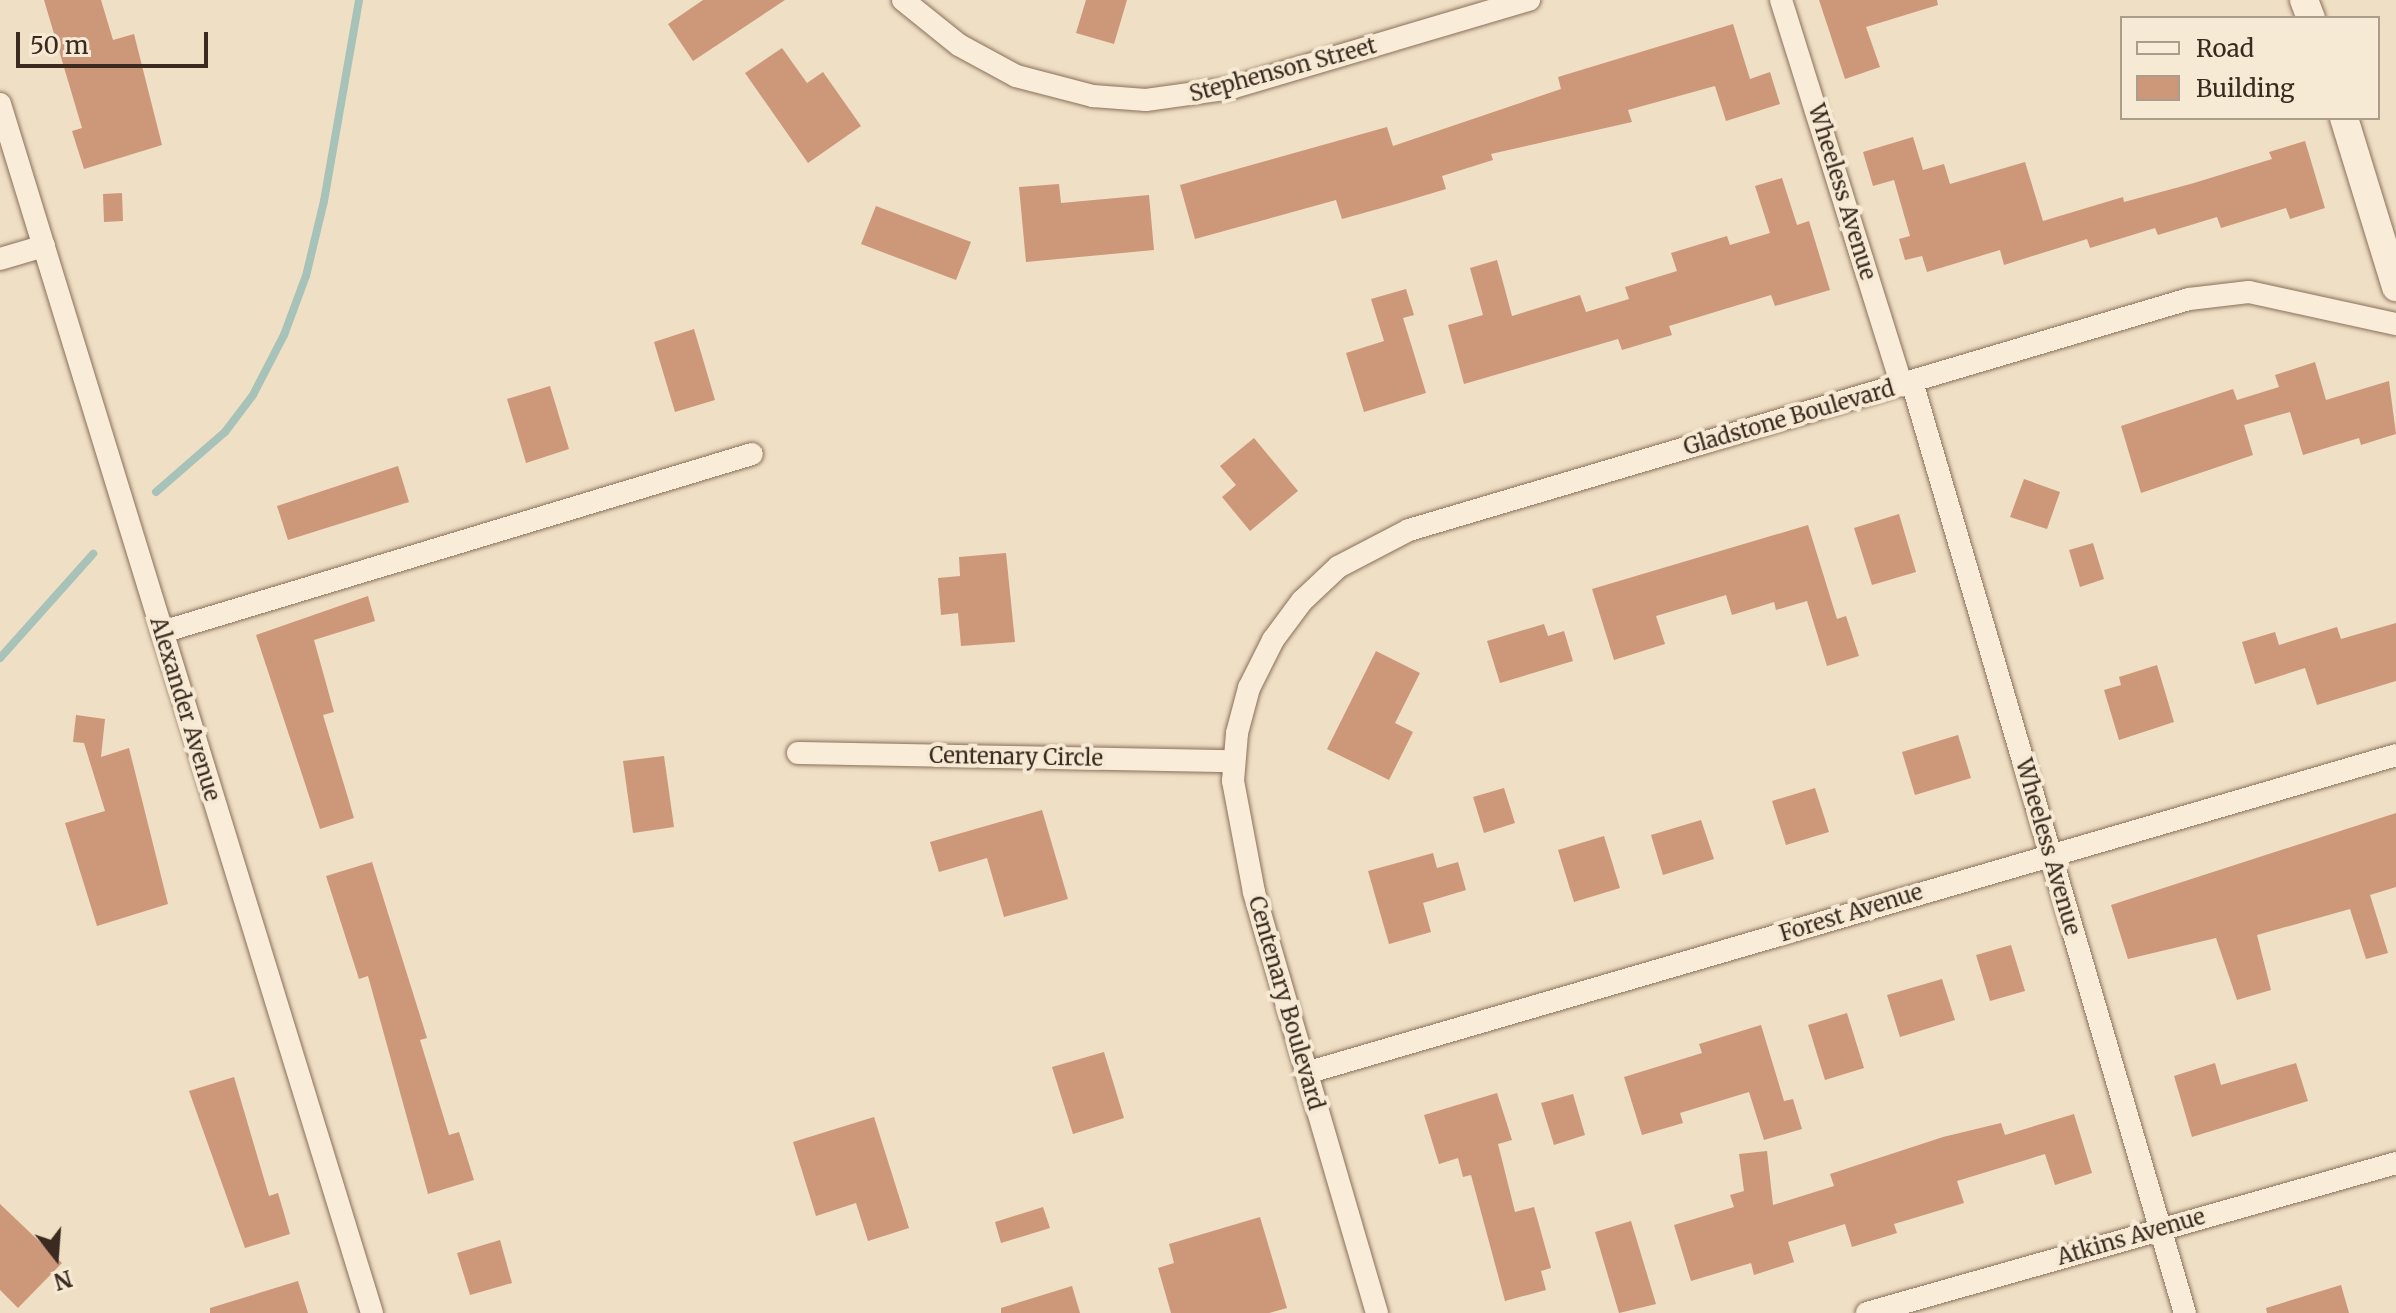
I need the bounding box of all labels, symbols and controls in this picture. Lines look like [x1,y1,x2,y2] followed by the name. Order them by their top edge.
[20,16,212,66] scale bar
[2120,16,2380,120] legend
[30,30,89,61] text: 50 m
[1187,32,1379,108] street label: Stephenson Street
[2196,33,2254,64] text: Road
[2196,73,2295,104] text: Building
[1803,101,1881,283] street label: Wheeless Avenue
[1681,375,1897,461] street label: Gladstone Boulevard
[144,614,226,804] street label: Alexander Avenue
[929,742,1103,772] street label: Centenary Circle
[2010,756,2086,938] street label: Wheeless Avenue
[1776,879,1926,947] street label: Forest Avenue
[1243,893,1329,1113] street label: Centenary Boulevard
[2054,1203,2208,1271] street label: Atkins Avenue
[16,1217,96,1297] north arrow
[51,1264,75,1296] text: N

